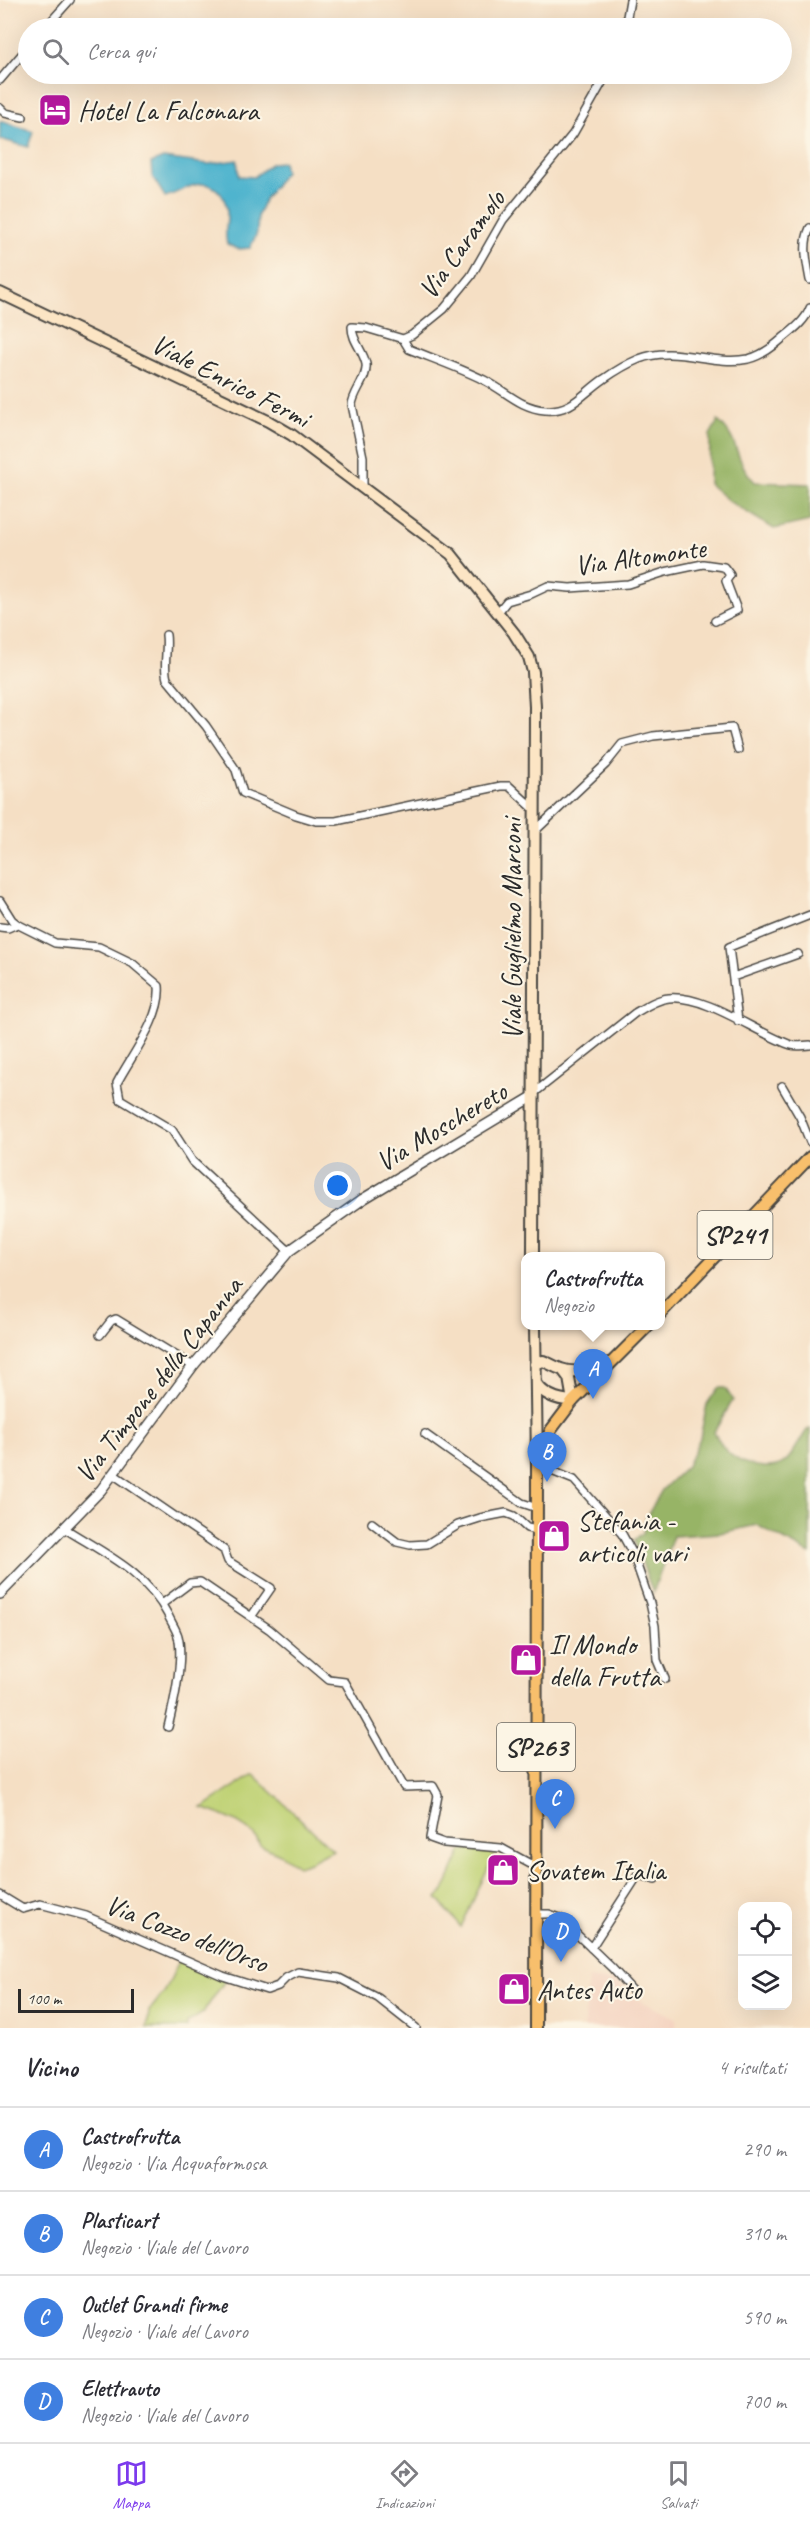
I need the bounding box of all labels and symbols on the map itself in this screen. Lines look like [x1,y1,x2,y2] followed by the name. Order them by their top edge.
[37,92,73,128] hotel icon: Hotel La Falconara
[78,93,260,128] place label: Hotel La Falconara
[410,181,514,305] street label: Via Caramolo
[146,326,319,437] street label: Viale Enrico Fermi
[573,530,709,583] street label: Via Altomonte
[494,814,529,1040] street label: Viale Guglielmo Marconi
[369,1073,515,1179] street label: Via Moschereto
[323,1171,352,1200] your location
[698,1211,772,1259] road number: SP241
[67,1268,251,1489] street label: Via Timpone della Capanna
[574,1350,612,1399] pin: A
[528,1432,566,1482] pin: B
[577,1503,690,1570] place label: Stefania - articoli vari
[536,1518,572,1554] shop icon: Stefania - articoli vari
[549,1627,662,1694] place label: Il Mondo della Frutta
[508,1642,544,1678] shop icon: Il Mondo della Frutta
[497,1723,575,1771] road number: SP263
[536,1780,574,1829] pin: C
[485,1852,521,1888] shop icon: Sovatem Italia
[526,1853,668,1888] place label: Sovatem Italia
[101,1887,275,1981] street label: Via Cozzo dell'Orso
[542,1912,580,1962] pin: D
[496,1971,532,2007] shop icon: Antes Auto
[537,1972,644,2007] place label: Antes Auto
[18,1986,134,2014] scale bar

